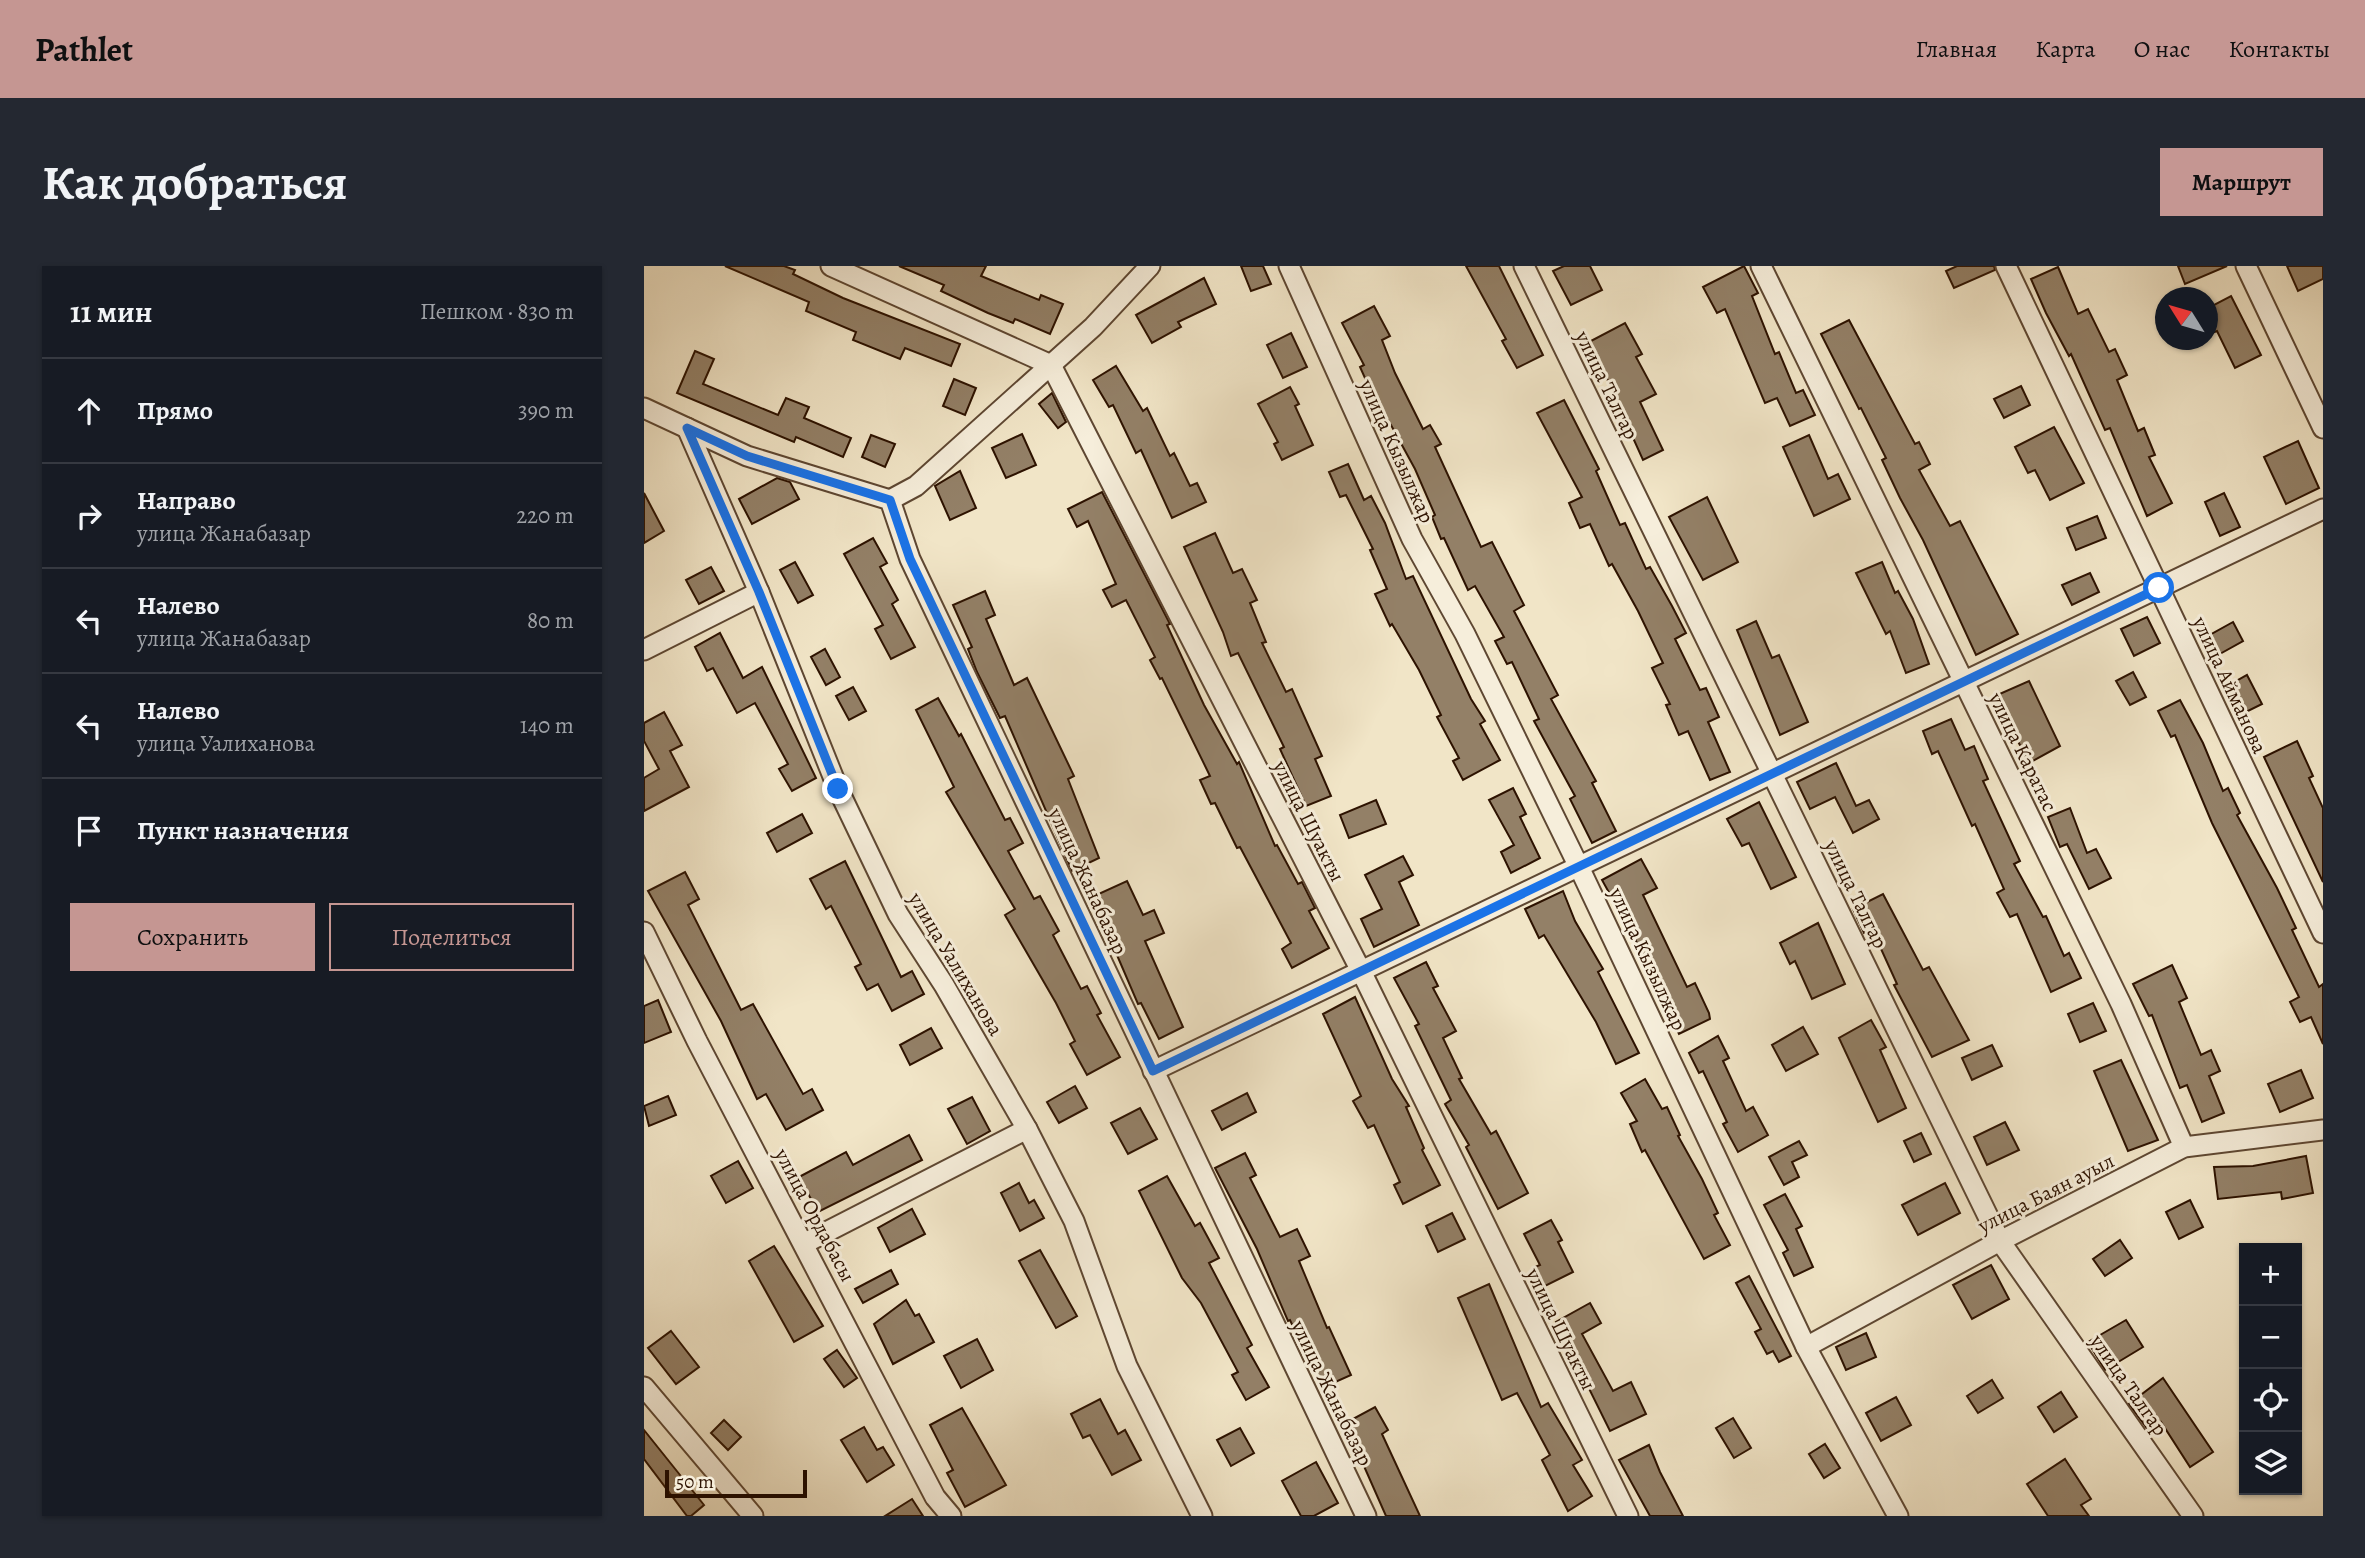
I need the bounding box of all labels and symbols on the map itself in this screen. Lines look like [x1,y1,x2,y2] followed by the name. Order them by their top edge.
[2155,287,2218,350] north arrow
[1568,325,1645,444] street label: улица Талгар
[1352,374,1441,527] street label: улица Кызылжар
[2143,572,2174,603] route start
[2186,611,2274,758] street label: улица Айманова
[1982,687,2064,816] street label: улица Каратас
[1266,755,1352,886] street label: улица Шуакты
[822,773,853,804] route end
[1041,802,1134,959] street label: улица Жанабазар
[1817,834,1894,953] street label: улица Талгар
[1602,882,1693,1035] street label: улица Кызылжар
[902,886,1010,1041] street label: улица Уалиханова
[768,1143,862,1287] street label: улица Ордабасы
[1972,1147,2119,1240] street label: улица Баян ауыл
[1519,1262,1603,1395] street label: улица Шуакты
[1284,1315,1379,1470] street label: улица Жанабазар
[2083,1328,2174,1441] street label: улица Талгар
[665,1467,807,1499] scale bar

